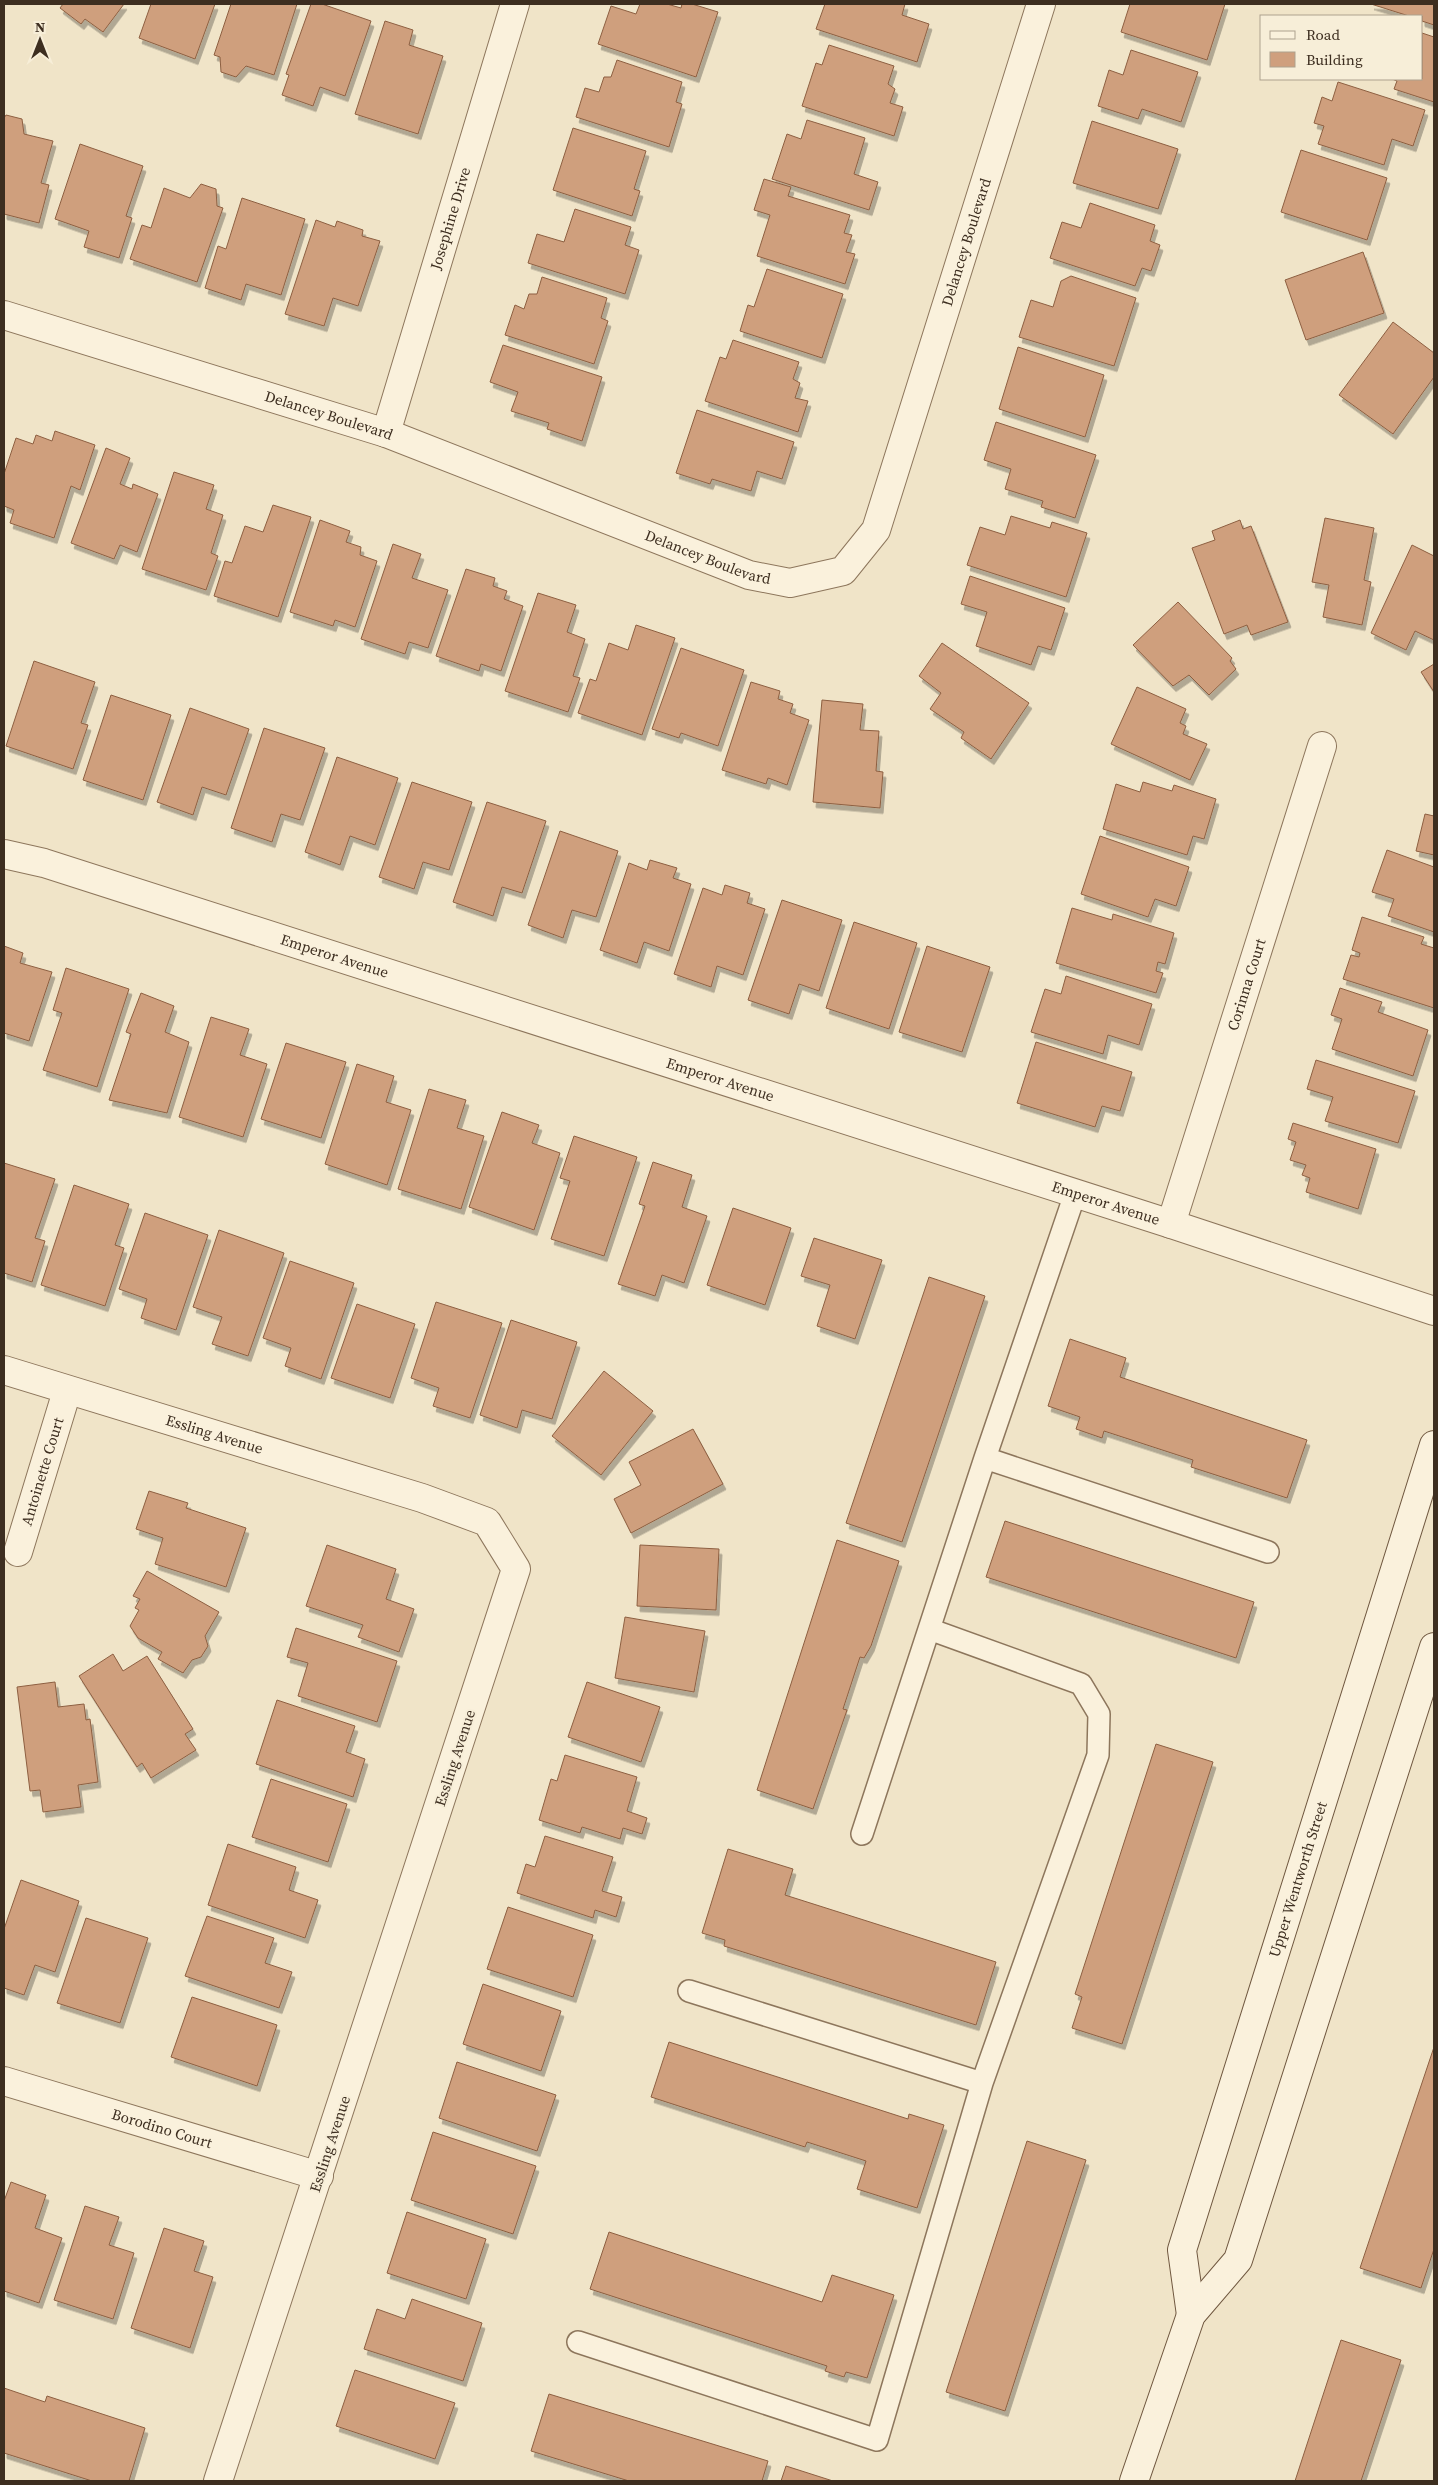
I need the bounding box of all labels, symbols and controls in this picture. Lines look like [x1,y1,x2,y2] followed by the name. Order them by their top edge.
[15,15,65,65] north arrow
[1260,15,1423,80] legend
[35,17,45,37] text: N
[1306,24,1340,45] text: Road
[1306,49,1363,70] text: Building
[424,164,475,273] street label: Josephine Drive
[936,175,996,309] street label: Delancey Boulevard
[262,385,397,445] street label: Delancey Boulevard
[642,524,773,589] street label: Delancey Boulevard
[278,928,392,983] street label: Emperor Avenue
[1222,936,1271,1033] street label: Corinna Court
[664,1052,777,1106] street label: Emperor Avenue
[1049,1176,1163,1230] street label: Emperor Avenue
[163,1409,266,1459] street label: Essling Avenue
[16,1415,68,1528] street label: Antoinette Court
[429,1707,480,1809] street label: Essling Avenue
[1263,1799,1332,1960] street label: Upper Wentworth Street
[304,2093,355,2195] street label: Essling Avenue
[109,2103,215,2153] street label: Borodino Court

